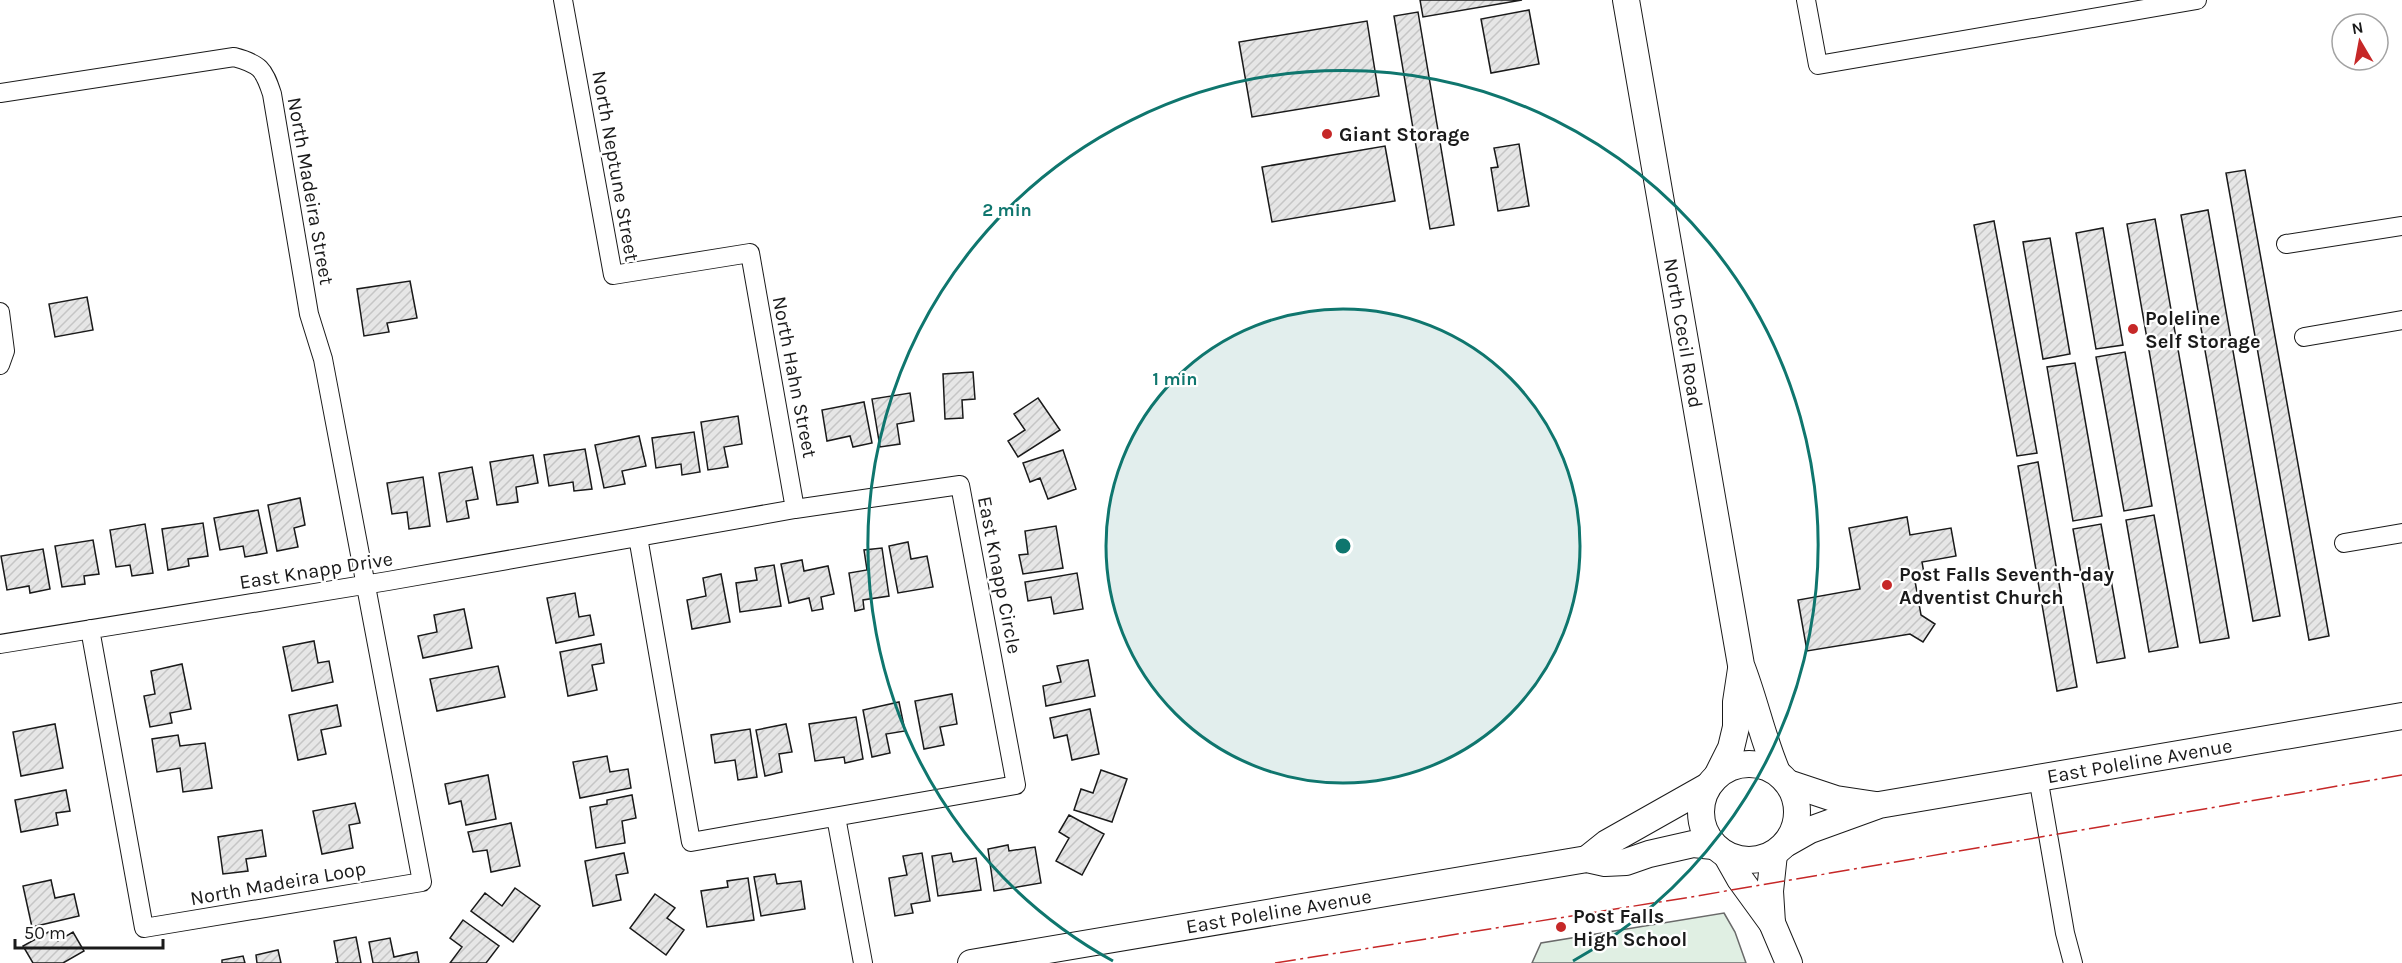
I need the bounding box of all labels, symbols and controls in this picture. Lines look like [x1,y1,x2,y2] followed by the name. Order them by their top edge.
[2330,12,2390,72] north arrow
[2350,17,2365,38] text: N
[587,69,644,264] street label: North Neptune Street
[283,95,338,287] street label: North Madeira Street
[1339,123,1470,146] place label: Giant Storage
[1320,127,1334,141] marker: Giant Storage
[982,199,1032,221] text: 2 min
[1659,257,1707,410] street label: North Cecil Road
[768,294,822,460] street label: North Hahn Street
[2145,307,2261,353] place label: Poleline Self Storage
[2126,322,2140,336] marker: Poleline Self Storage
[1152,368,1198,390] text: 1 min
[973,494,1026,656] street label: East Knapp Circle
[1333,536,1353,556] centre of rings
[238,547,394,594] street label: East Knapp Drive
[1899,563,2114,609] place label: Post Falls Seventh-day Adventist Church
[1880,578,1894,592] marker: Post Falls Seventh-day Adventist Church
[2045,734,2234,788] street label: East Poleline Avenue
[188,857,368,910] street label: North Madeira Loop
[1184,885,1373,939] street label: East Poleline Avenue
[1573,905,1687,951] place label: Post Falls High School
[15,912,164,950] scale bar
[1554,920,1568,934] marker: Post Falls High School
[24,922,66,944] text: 50 m

